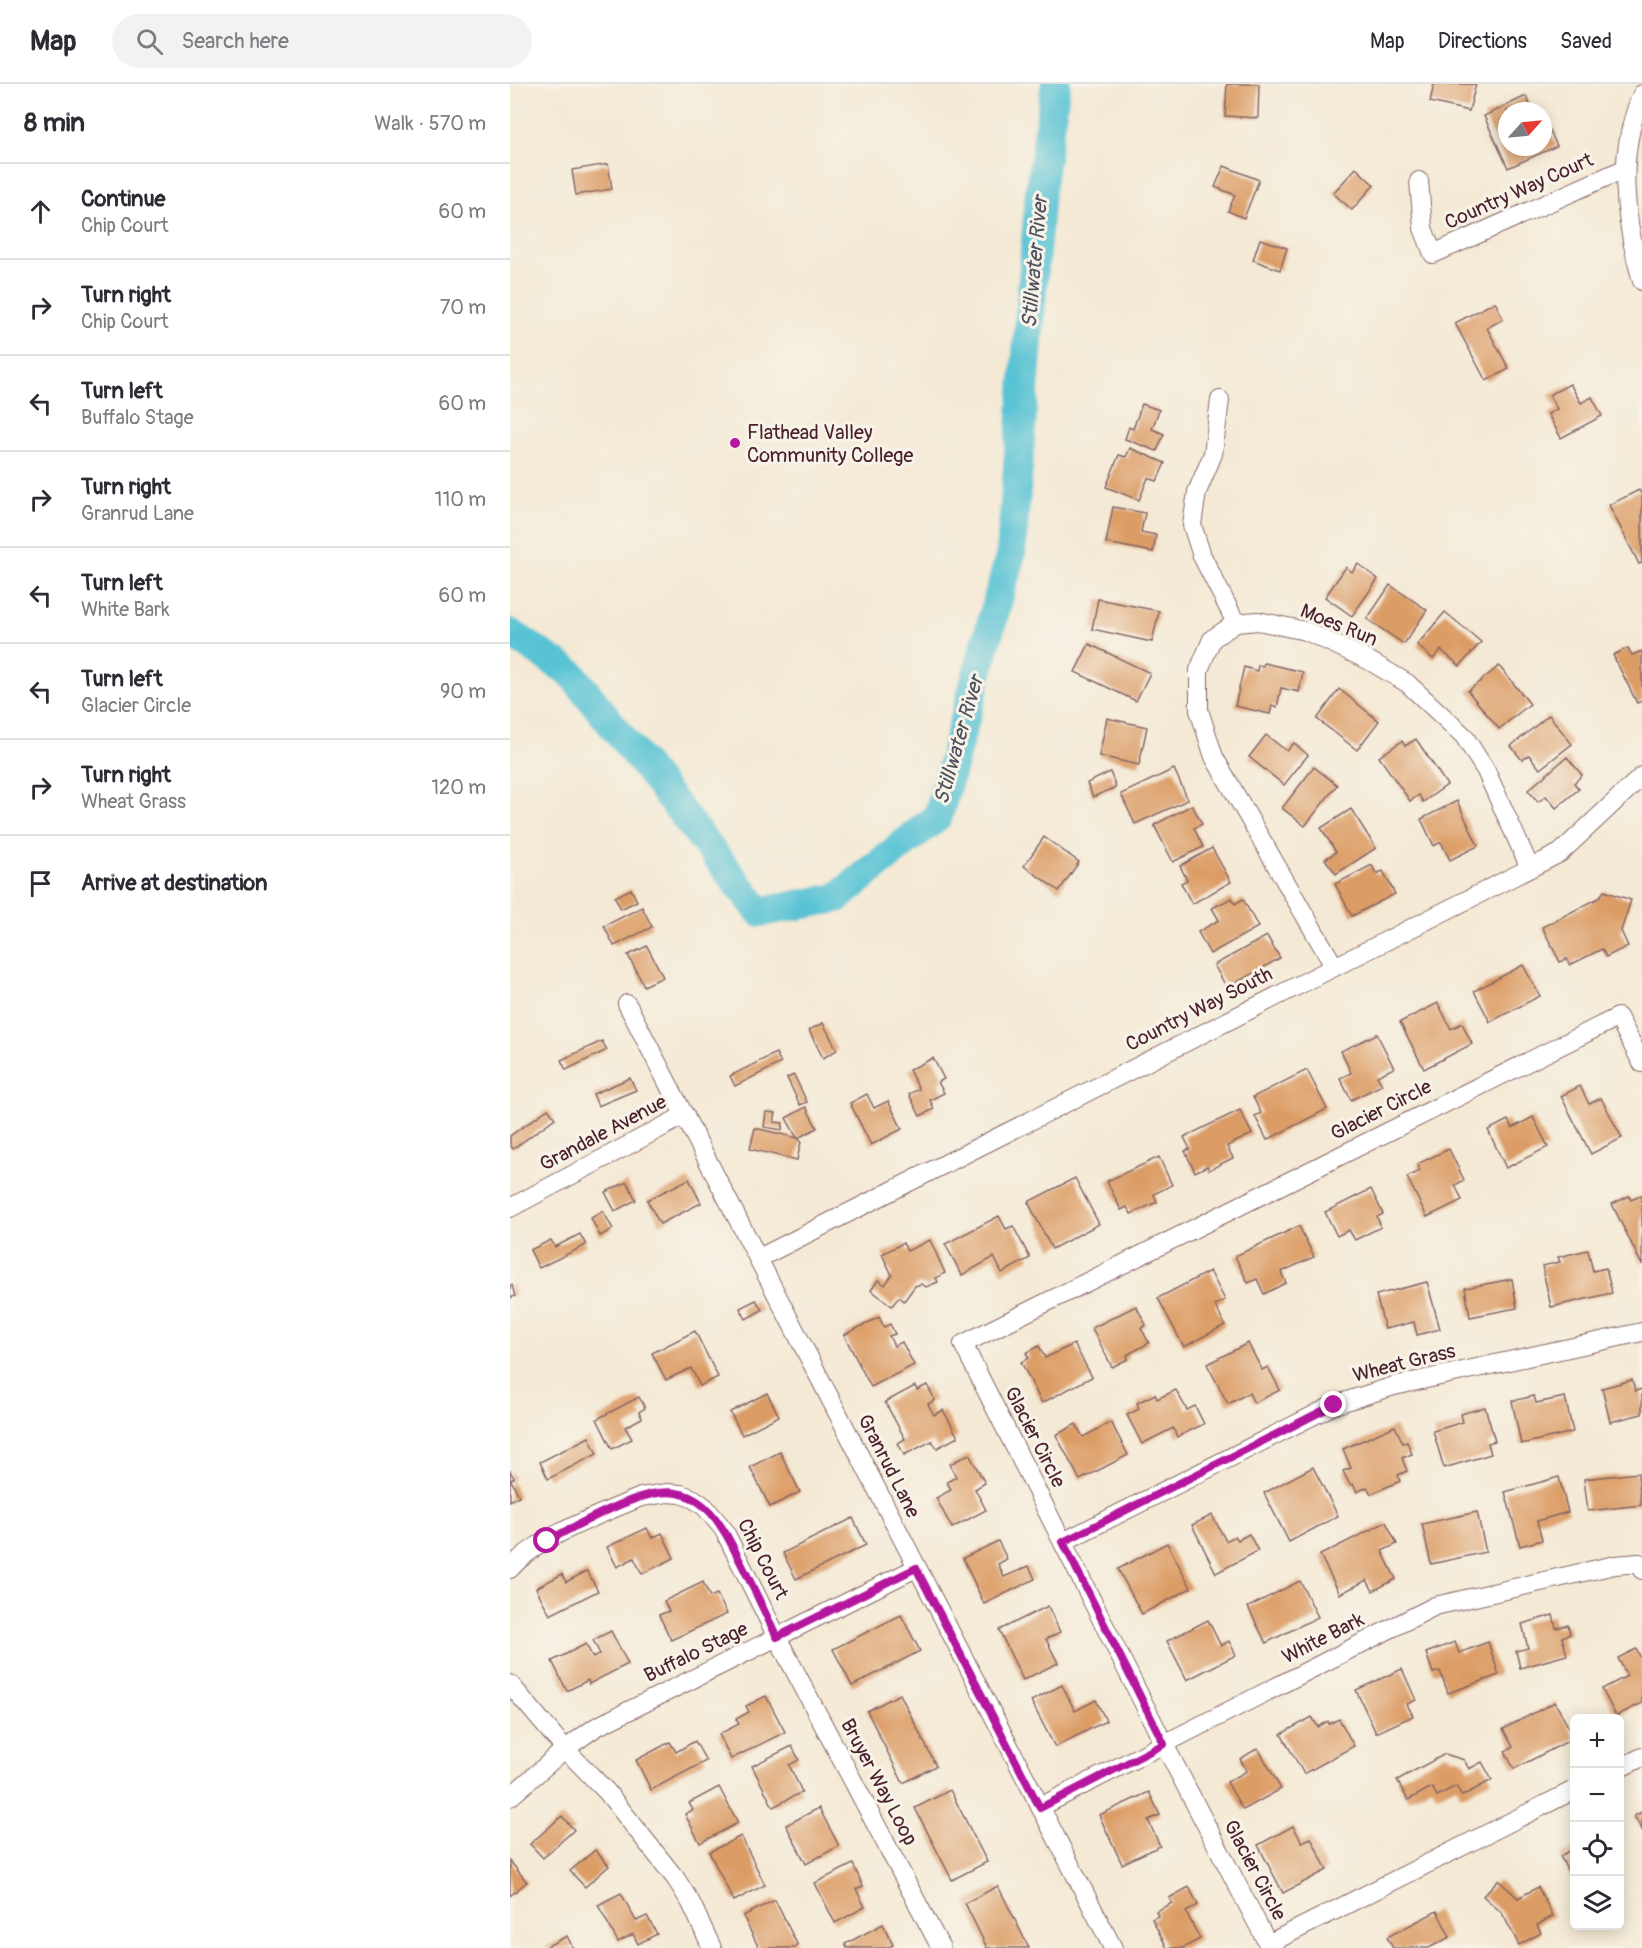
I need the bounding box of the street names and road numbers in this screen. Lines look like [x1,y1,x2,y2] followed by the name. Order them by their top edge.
[1441,147,1598,235] street label: Country Way Court
[1297,598,1381,652] street label: Moes Run
[1121,961,1277,1057] street label: Country Way South
[1326,1074,1436,1146] street label: Glacier Circle
[535,1089,671,1177] street label: Grandale Avenue
[1350,1338,1458,1388] street label: Wheat Grass
[999,1382,1071,1492] street label: Glacier Circle
[852,1410,926,1522] street label: Granrud Lane
[732,1514,794,1605] street label: Chip Court
[1278,1606,1369,1669] street label: White Bark
[640,1616,752,1688] street label: Buffalo Stage
[835,1714,923,1850] street label: Bruyer Way Loop
[1218,1816,1292,1925] street label: Glacier Circle

